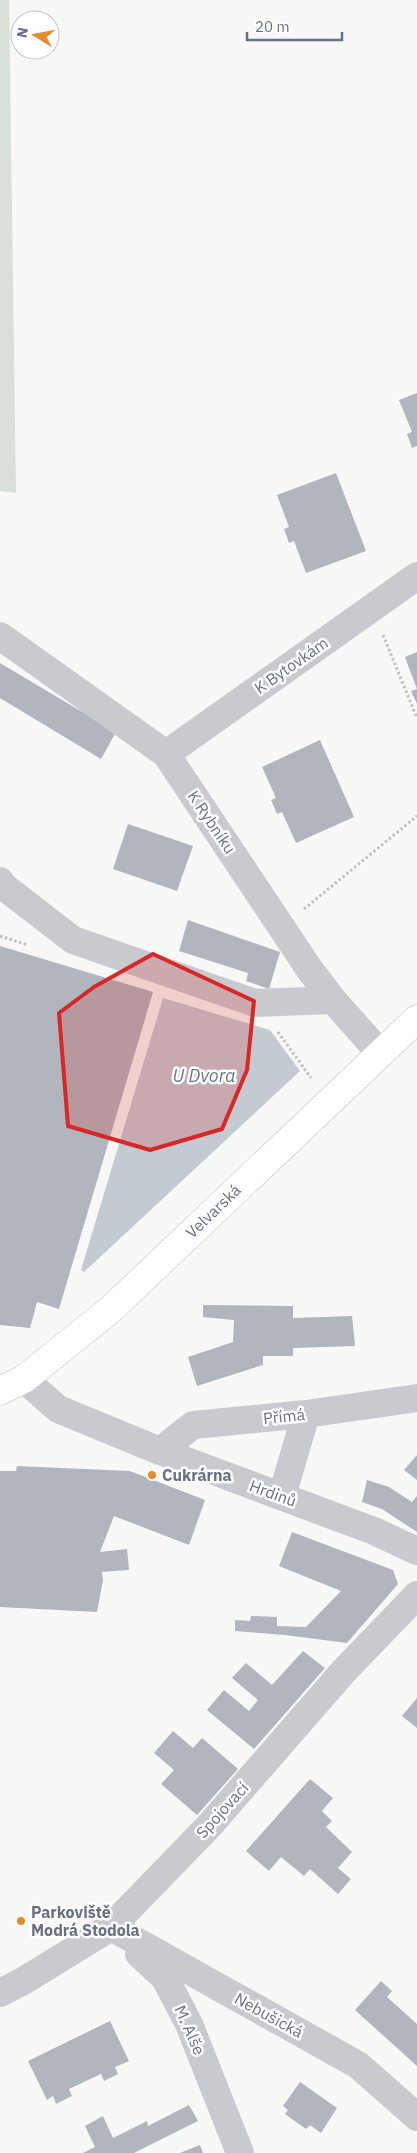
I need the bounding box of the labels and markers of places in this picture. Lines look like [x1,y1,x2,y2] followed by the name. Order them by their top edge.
[162,1465,232,1485] place label: Cukrárna
[146,1469,158,1481] marker: Cukrárna
[31,1902,140,1940] place label: Parkoviště Modrá Stodola
[15,1915,27,1927] marker: Parkoviště Modrá Stodola

